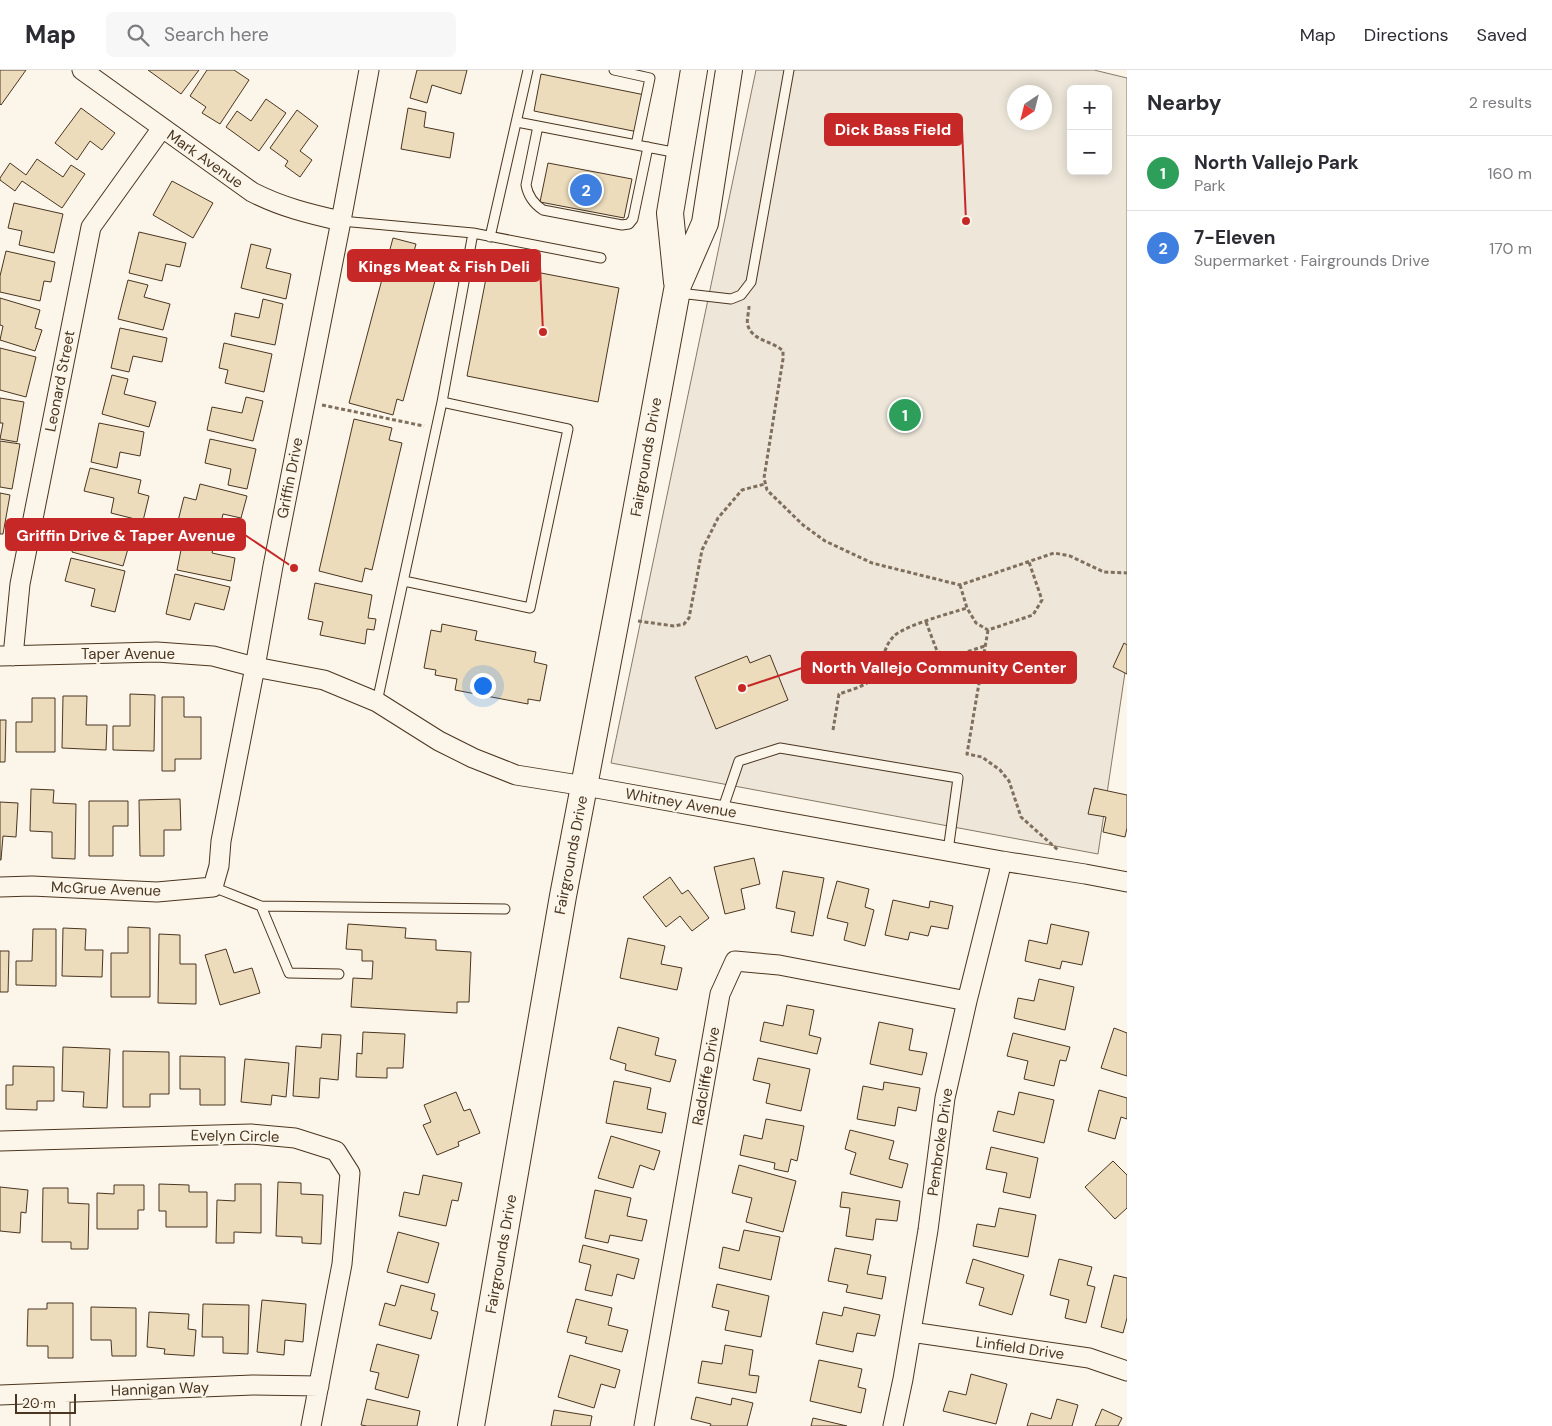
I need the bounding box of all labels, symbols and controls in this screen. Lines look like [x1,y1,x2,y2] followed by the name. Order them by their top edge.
[106,12,456,57] search box
[25,19,76,50] text: Map
[124,21,152,49] icon: search
[164,22,269,47] text: Search here
[1300,23,1336,47] text: Map
[1364,23,1449,47] text: Directions
[1477,23,1527,47] text: Saved
[1007,85,1052,130] north arrow
[1067,85,1112,175] map controls
[1067,85,1112,130] button: +
[1147,89,1221,117] text: Nearby
[1469,92,1532,113] text: 2 results
[825,114,962,145] callout: Dick Bass Field
[835,119,951,140] text: Dick Bass Field
[163,125,247,193] street label: Mark Avenue
[1067,130,1112,175] button: −
[1194,150,1359,175] text: North Vallejo Park
[1160,163,1166,184] text: 1
[1488,163,1532,184] text: 160 m
[570,171,602,209] pin: 2
[1194,175,1226,196] text: Park
[1194,225,1276,250] text: 7-Eleven
[1158,238,1168,259] text: 2
[1489,238,1532,259] text: 170 m
[348,250,540,281] callout: Kings Meat & Fish Deli
[1194,250,1430,271] text: Supermarket · Fairgrounds Drive
[358,256,530,277] text: Kings Meat & Fish Deli
[40,328,80,433] street label: Leonard Street
[626,396,666,518] street label: Fairgrounds Drive
[889,396,921,434] pin: 1
[272,436,308,520] street label: Griffin Drive
[6,519,245,550] callout: Griffin Drive & Taper Avenue
[16,525,236,546] text: Griffin Drive & Taper Avenue
[81,644,175,664] street label: Taper Avenue
[802,652,1076,683] callout: North Vallejo Community Center
[812,657,1067,678] text: North Vallejo Community Center
[470,673,496,699] your location
[624,783,738,823] street label: Whitney Avenue
[550,794,592,916] street label: Fairgrounds Drive
[51,877,161,901] street label: McGrue Avenue
[687,1025,725,1127] street label: Radcliffe Drive
[923,1087,957,1197] street label: Pembroke Drive
[190,1125,280,1147] street label: Evelyn Circle
[481,1193,521,1315] street label: Fairgrounds Drive
[974,1332,1066,1364] street label: Linfield Drive
[110,1377,210,1401] street label: Hannigan Way
[15,1391,76,1414] scale bar
[22,1394,56,1412] text: 20 m

